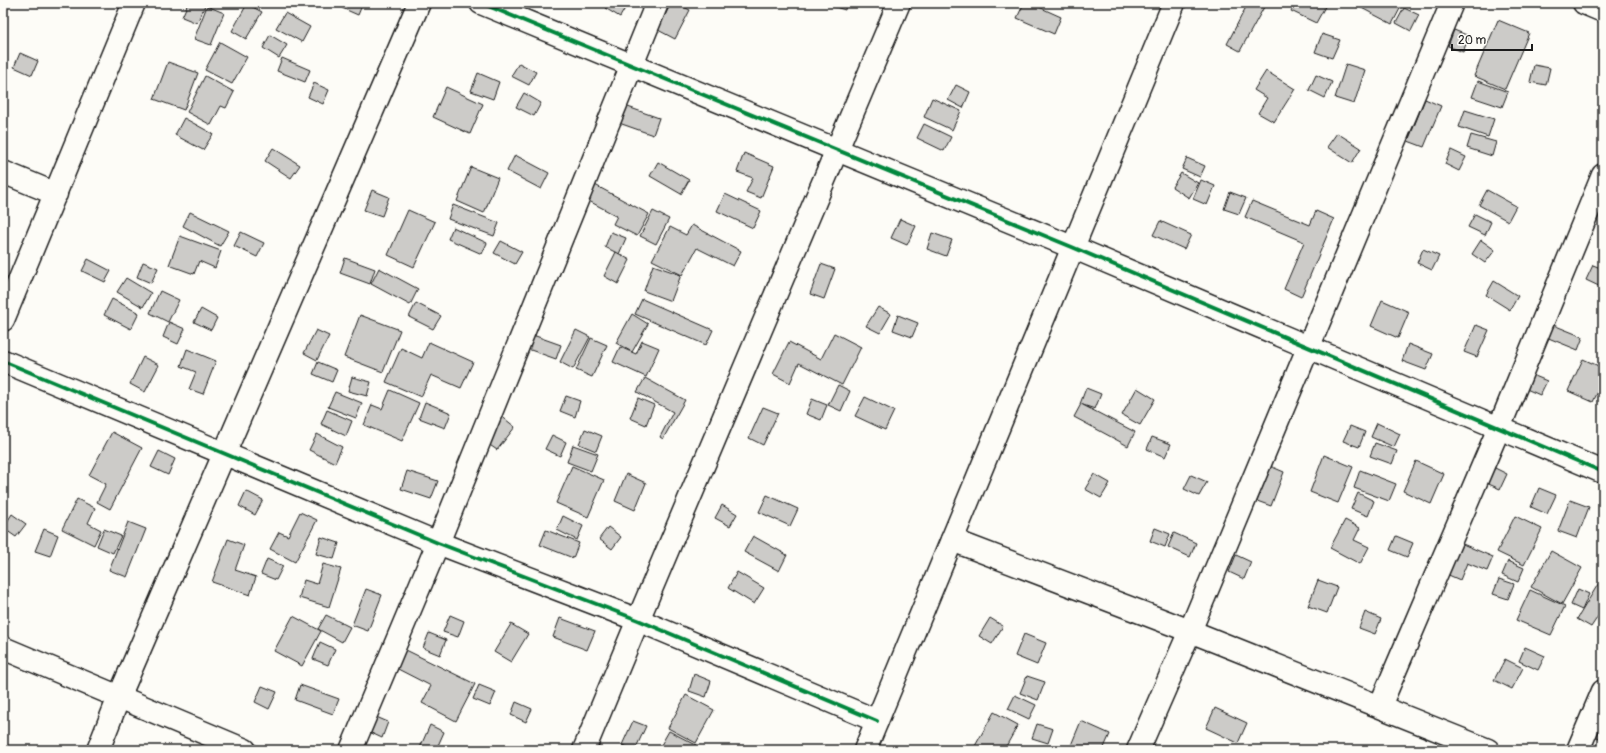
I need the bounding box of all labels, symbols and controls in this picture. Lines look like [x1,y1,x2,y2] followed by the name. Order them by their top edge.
[1452,26,1532,52] scale bar
[1458,33,1487,48] text: 20 m

